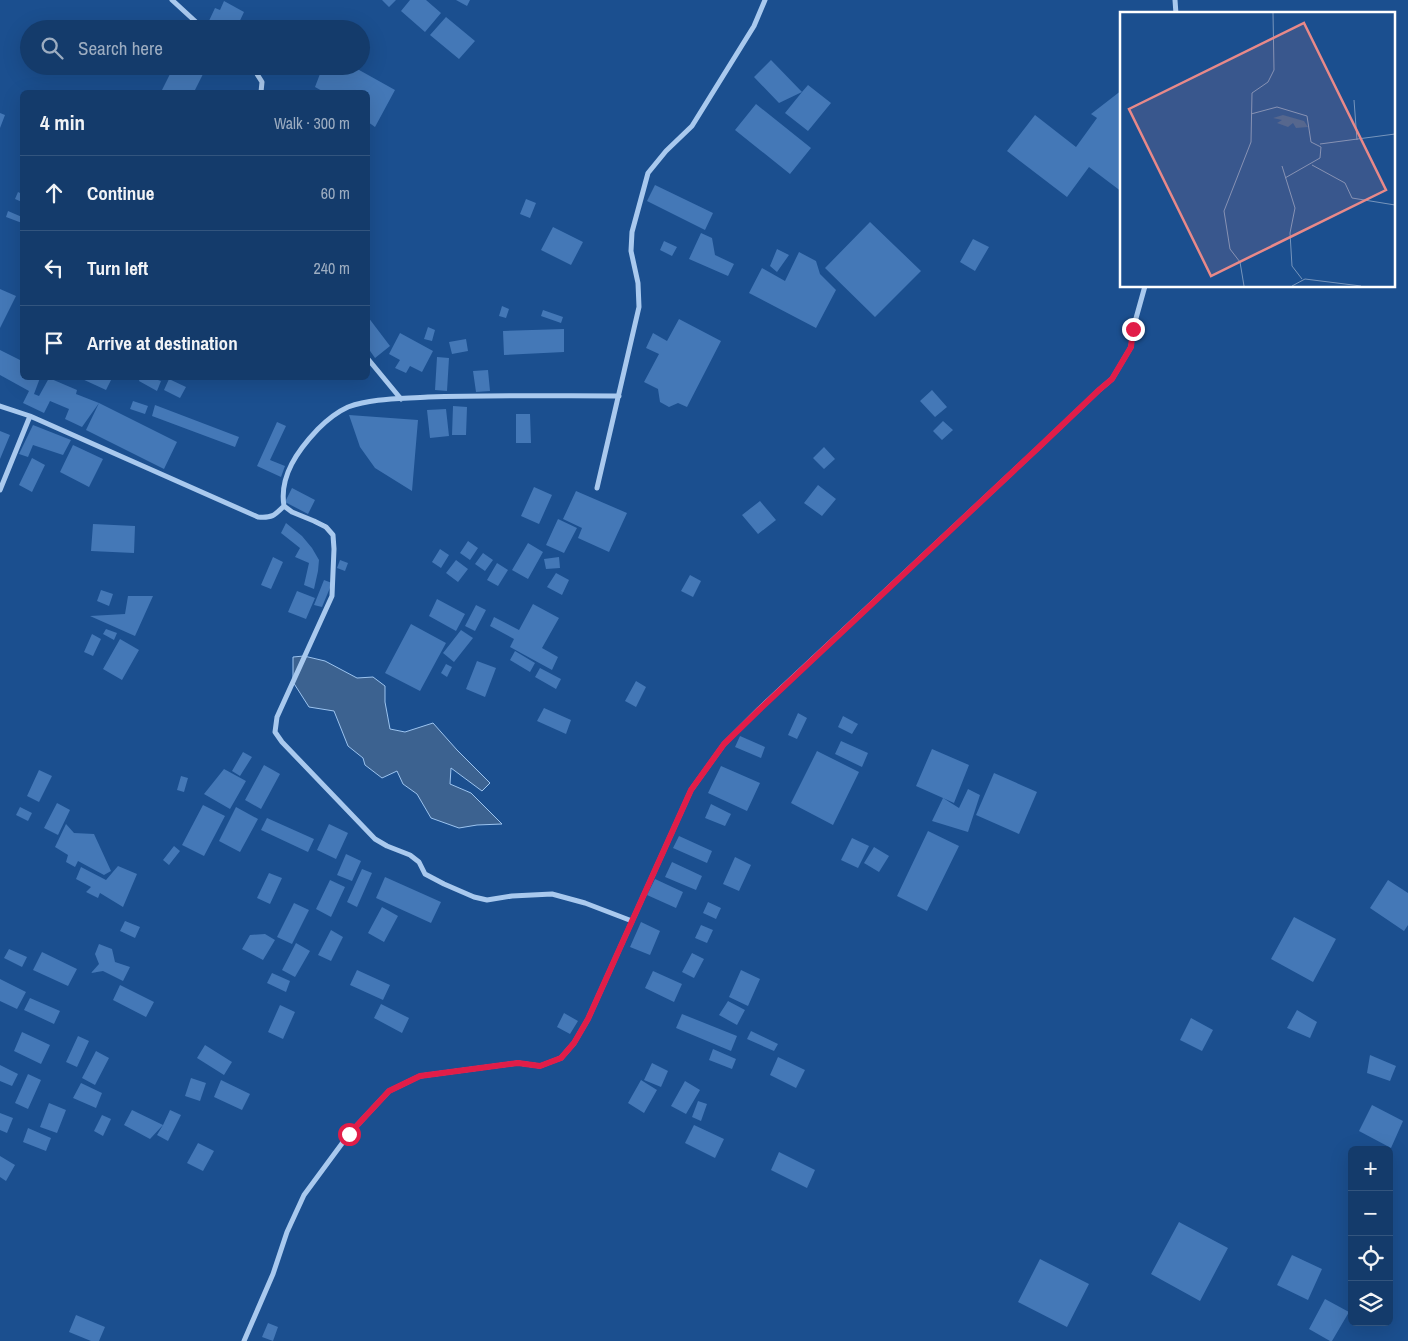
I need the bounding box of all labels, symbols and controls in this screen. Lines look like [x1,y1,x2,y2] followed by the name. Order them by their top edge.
[1120,12,1396,288] inset map
[20,20,370,75] search box
[38,34,66,62] icon: search
[78,35,163,61] text: Search here
[40,108,85,137] text: 4 min
[274,112,350,134] text: Walk · 300 m
[40,179,68,207] icon: ahead
[87,180,155,206] text: Continue
[321,182,350,204] text: 60 m
[40,254,68,282] icon: left
[87,255,148,281] text: Turn left
[314,257,350,279] text: 240 m
[1122,318,1145,341] route end
[40,329,68,357] icon: arrive
[87,330,238,356] text: Arrive at destination
[338,1123,361,1146] route start
[1348,1146,1393,1326] map controls
[1348,1146,1393,1191] button: +
[1348,1191,1393,1236] button: −
[1348,1236,1393,1281] button: locate
[1348,1281,1393,1326] button: layers

